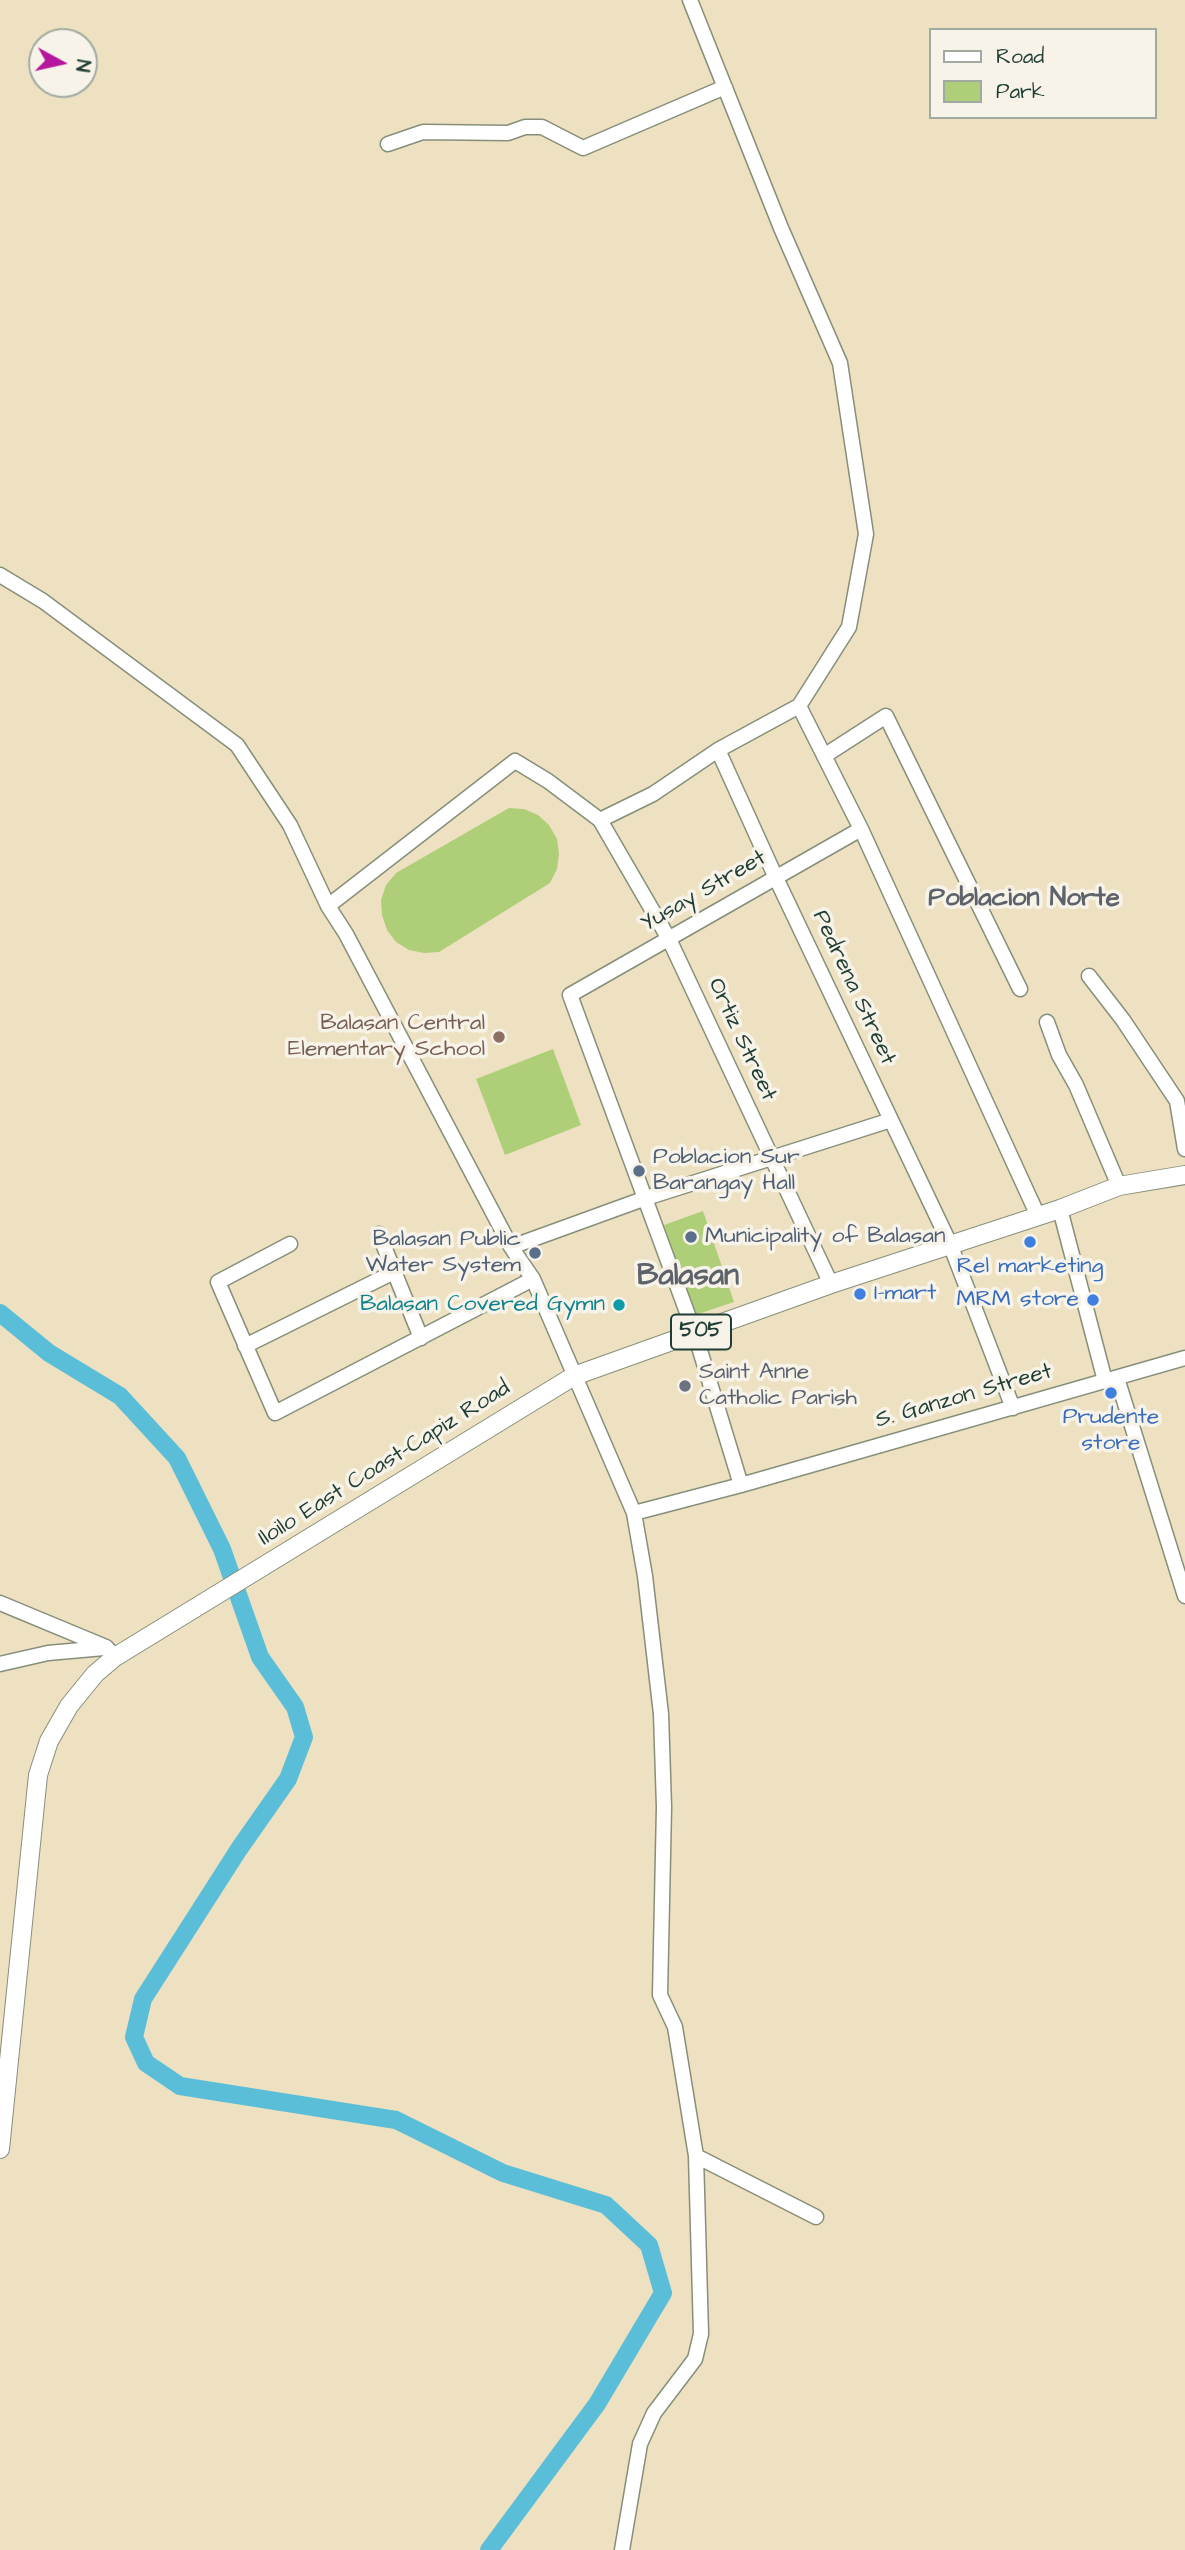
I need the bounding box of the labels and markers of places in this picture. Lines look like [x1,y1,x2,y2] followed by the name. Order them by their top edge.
[288,1010,485,1064] place label: Balasan Central Elementary School
[491,1029,507,1045] marker: Balasan Central Elementary School
[653,1144,800,1198] place label: Poblacion Sur Barangay Hall
[631,1163,647,1179] marker: Poblacion Sur Barangay Hall
[705,1223,945,1251] place label: Municipality of Balasan
[365,1226,521,1280] place label: Balasan Public Water System
[683,1229,699,1245] marker: Municipality of Balasan
[1022,1234,1038,1250] marker: Rel marketing
[527,1245,543,1261] marker: Balasan Public Water System
[957,1253,1103,1281] place label: Rel marketing
[874,1280,936,1308] place label: I-mart
[852,1286,868,1302] marker: I-mart
[956,1286,1079,1314] place label: MRM store
[360,1291,605,1319] place label: Balasan Covered Gymn
[1085,1292,1101,1308] marker: MRM store
[611,1297,627,1313] marker: Balasan Covered Gymn
[699,1359,857,1413] place label: Saint Anne Catholic Parish
[677,1378,693,1394] marker: Saint Anne Catholic Parish
[1103,1385,1119,1401] marker: Prudente store
[1063,1404,1159,1458] place label: Prudente store

